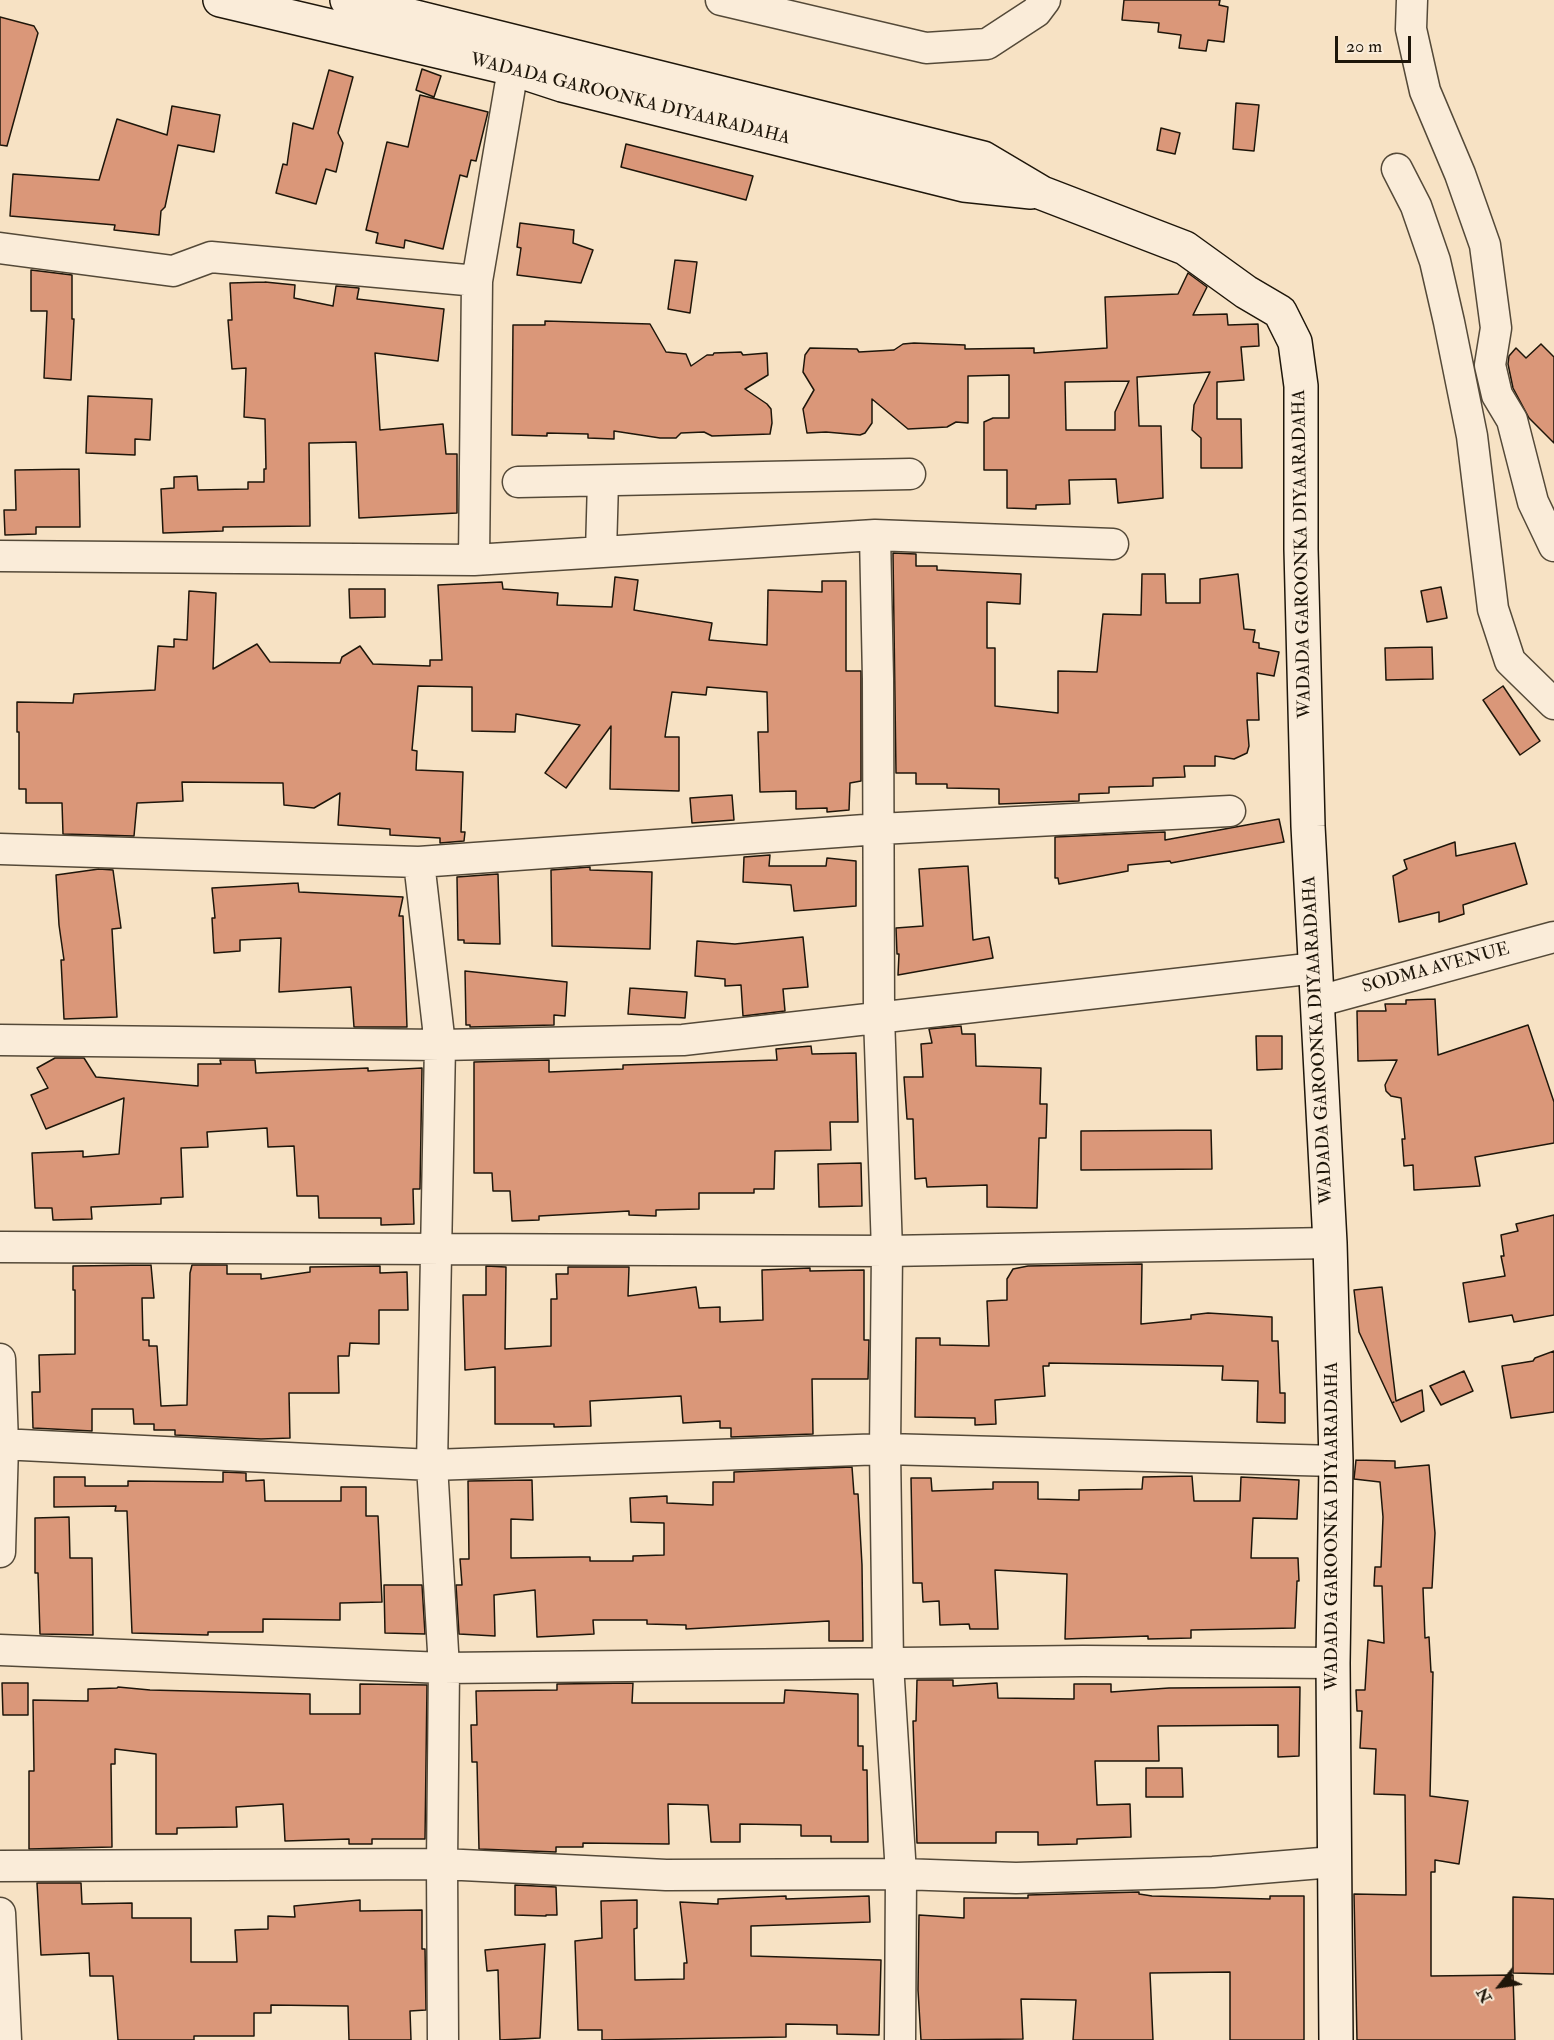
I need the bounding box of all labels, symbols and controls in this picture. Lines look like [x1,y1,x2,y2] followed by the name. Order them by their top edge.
[1338,24,1414,62] scale bar
[1346,35,1382,58] text: 20 m
[468,50,792,150] street label: WADADA GAROONKA DIYAARADAHA
[1289,389,1317,719] street label: WADADA GAROONKA DIYAARADAHA
[1300,875,1338,1205] street label: WADADA GAROONKA DIYAARADAHA
[1360,939,1512,999] street label: SODMA AVENUE
[1322,1361,1344,1691] street label: WADADA GAROONKA DIYAARADAHA
[1470,1956,1530,2016] north arrow
[1472,1984,1497,2006] text: N

